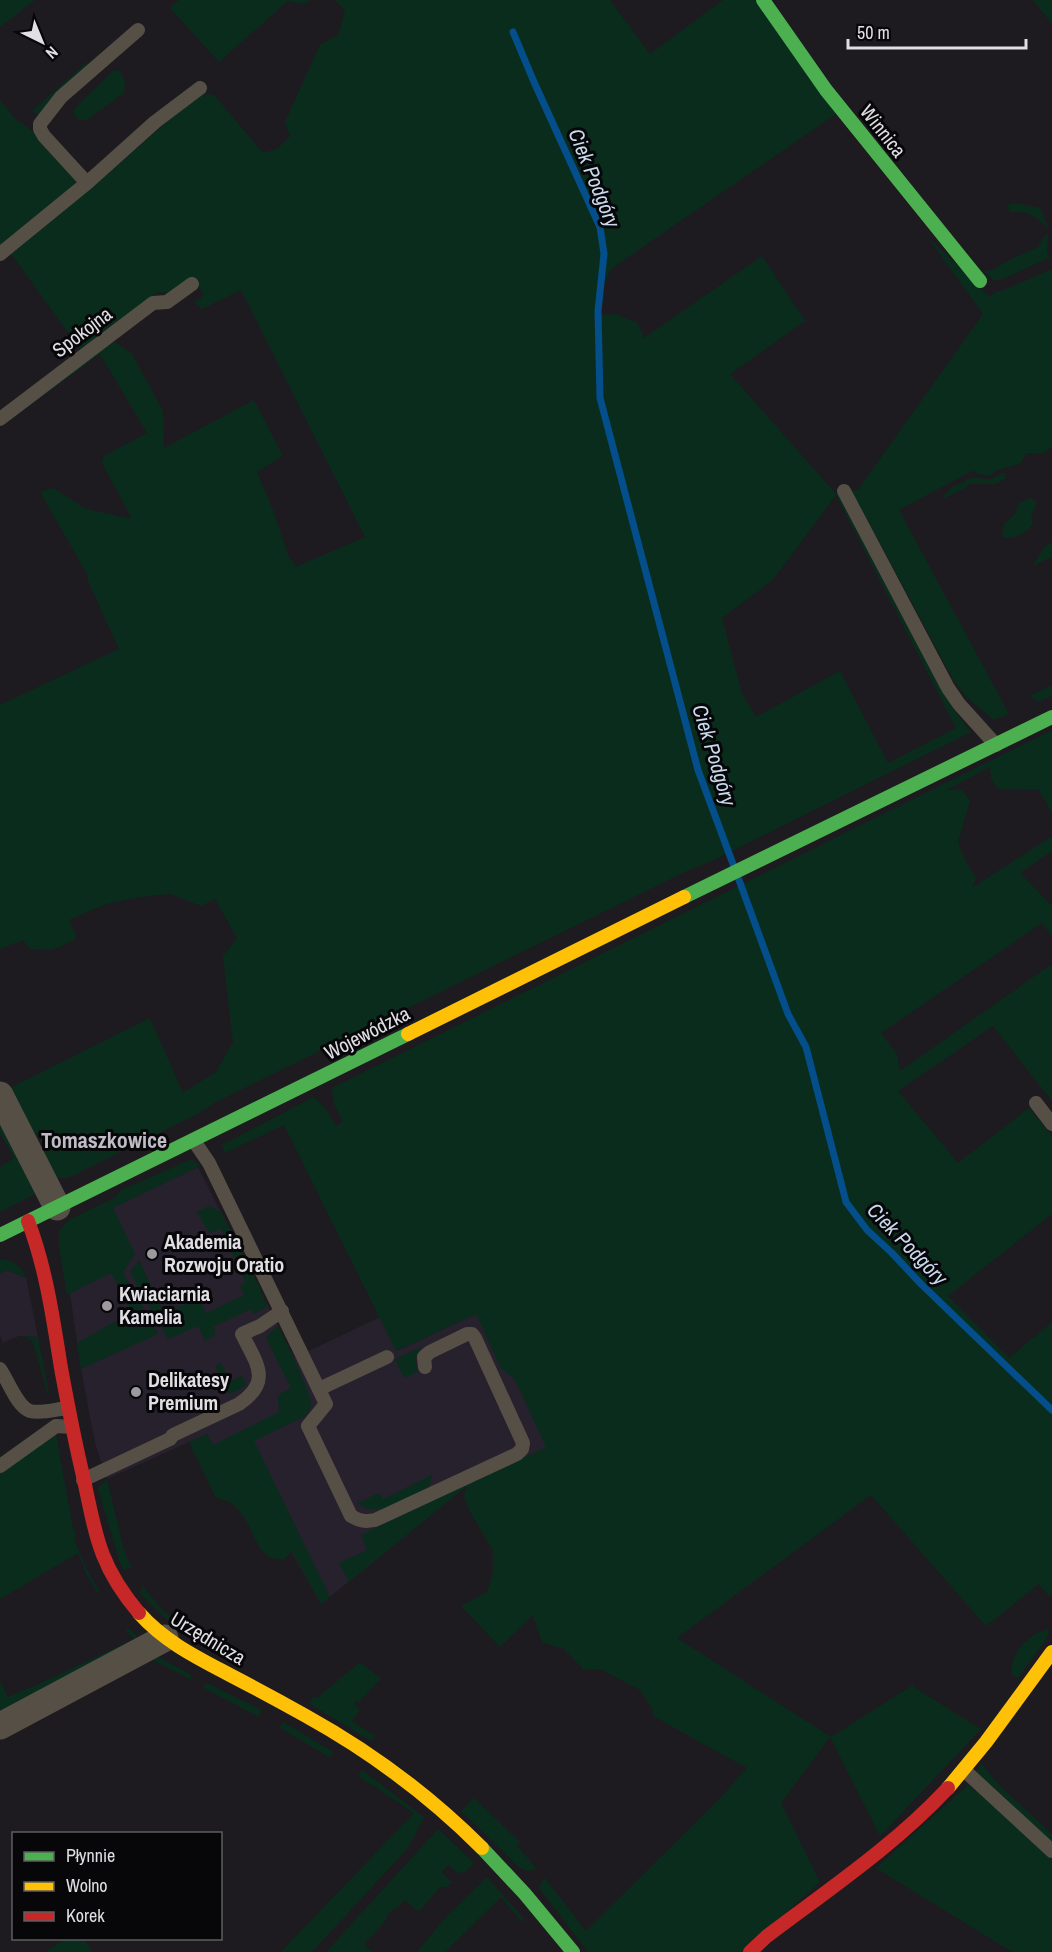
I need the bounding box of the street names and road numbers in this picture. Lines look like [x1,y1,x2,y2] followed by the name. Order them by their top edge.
[854,99,913,163] street label: Winnica
[46,300,117,363] street label: Spokojna
[319,999,414,1066] street label: Wojewódzka
[166,1605,251,1671] street label: Urzędnicza

